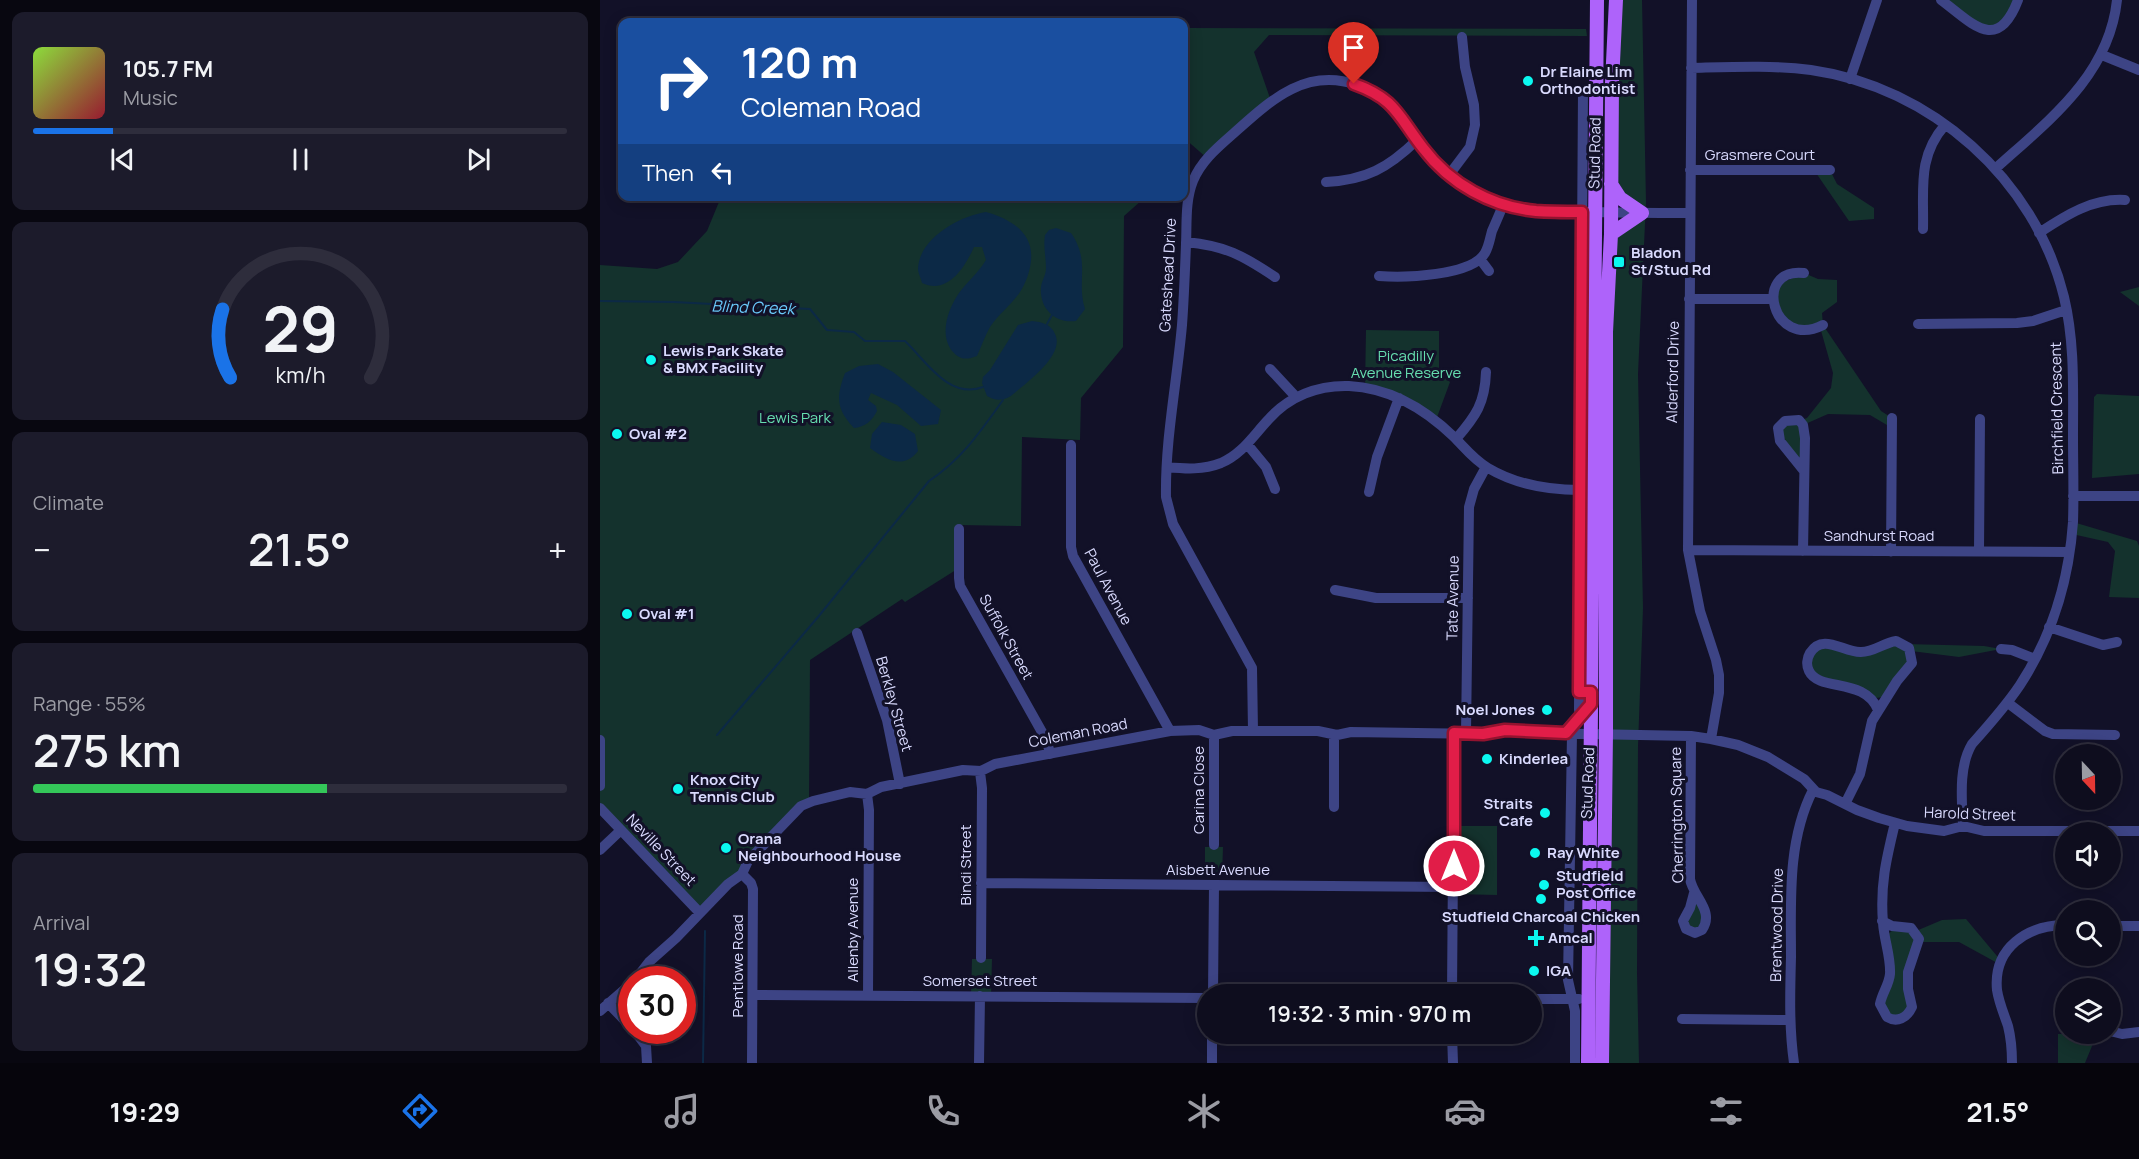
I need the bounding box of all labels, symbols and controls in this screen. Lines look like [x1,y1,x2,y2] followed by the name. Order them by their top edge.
[1328,22,1379,84] pin
[1337,31,1370,64] icon: arrive
[741,33,858,91] text: 120 m
[642,42,720,120] icon: right
[123,54,213,84] text: 105.7 FM
[1540,61,1636,99] place label: Dr Elaine Lim Orthodontist
[1521,74,1535,88] marker: Dr Elaine Lim Orthodontist
[123,84,178,111] text: Music
[741,88,921,125] text: Coleman Road
[1583,117,1606,189] street label: Stud Road
[106,143,139,176] icon: previous
[284,143,317,176] icon: pause
[462,143,495,176] icon: next
[1705,144,1815,165] street label: Grasmere Court
[706,156,739,189] icon: left
[642,158,694,188] text: Then
[1154,217,1181,332] street label: Gateshead Drive
[1631,242,1711,280] place label: Bladon St/Stud Rd
[1612,255,1626,269] marker: Bladon St/Stud Rd
[262,285,338,371] text: 29
[711,295,797,320] water label: Blind Creek
[1661,320,1684,423] street label: Alderford Drive
[663,340,784,378] place label: Lewis Park Skate & BMX Facility
[2045,342,2068,474] street label: Birchfield Crescent
[1351,345,1462,383] park label: Picadilly Avenue Reserve
[644,353,658,367] marker: Lewis Park Skate & BMX Facility
[275,361,325,390] text: km/h
[759,407,832,428] park label: Lewis Park
[629,423,687,444] place label: Oval #2
[610,427,624,441] marker: Oval #2
[33,489,104,516] text: Climate
[248,518,351,580] text: 21.5°
[1824,525,1934,546] street label: Sandhurst Road
[33,527,51,572] text: −
[548,527,567,572] text: +
[1079,545,1137,629] street label: Paul Avenue
[1441,555,1464,641] street label: Tate Avenue
[974,590,1039,683] street label: Suffolk Street
[639,603,694,624] place label: Oval #1
[620,607,634,621] marker: Oval #1
[871,654,918,754] street label: Berkley Street
[33,690,146,717] text: Range · 55%
[1456,699,1535,720] place label: Noel Jones
[1540,703,1554,717] marker: Noel Jones
[1027,713,1129,752] street label: Coleman Road
[33,719,181,781] text: 275 km
[2055,744,2121,810] north arrow
[2055,744,2121,1044] map controls
[1188,746,1209,834] street label: Carina Close
[1665,746,1688,883] street label: Cherrington Square
[1576,747,1599,819] street label: Stud Road
[1499,748,1568,769] place label: Kinderlea
[1480,752,1494,766] marker: Kinderlea
[690,769,775,807] place label: Knox City Tennis Club
[671,782,685,796] marker: Knox City Tennis Club
[1483,793,1533,831] place label: Straits Cafe
[1924,801,2016,826] street label: Harold Street
[1538,806,1552,820] marker: Straits Cafe
[622,809,701,890] street label: Neville Street
[2055,822,2121,888] button: sound
[955,824,976,906] street label: Bindi Street
[738,828,901,866] place label: Orana Neighbourhood House
[1422,834,1486,898] position arrow
[719,841,733,855] marker: Orana Neighbourhood House
[1547,842,1620,863] place label: Ray White
[1528,846,1542,860] marker: Ray White
[1166,859,1270,880] street label: Aisbett Avenue
[1556,865,1636,903] place label: Studfield Post Office
[1765,868,1788,982] street label: Brentwood Drive
[842,877,863,982] street label: Allenby Avenue
[1537,878,1551,892] marker: Studfield Post Office
[1534,892,1548,906] marker: Studfield Charcoal Chicken
[2055,900,2121,966] button: search
[1442,906,1640,927] place label: Studfield Charcoal Chicken
[33,909,90,936] text: Arrival
[727,914,748,1018] street label: Pentlowe Road
[1548,927,1593,948] place label: Amcal
[1529,931,1543,945] marker: Amcal
[33,938,147,1000] text: 19:32
[1546,960,1571,981] place label: IGA
[1527,964,1541,978] marker: IGA
[618,966,696,1044] speed limit sign: 30
[923,970,1037,991] street label: Somerset Street
[2055,978,2121,1044] button: layers
[1268,999,1471,1029] text: 19:32 · 3 min · 970 m
[399,1090,441,1132] icon: directions
[661,1090,703,1132] icon: music
[922,1090,964,1132] icon: phone
[1183,1090,1225,1132] icon: climate
[1444,1090,1486,1132] icon: car
[1705,1090,1747,1132] icon: filters
[110,1093,180,1130] text: 19:29
[1966,1093,2029,1130] text: 21.5°

